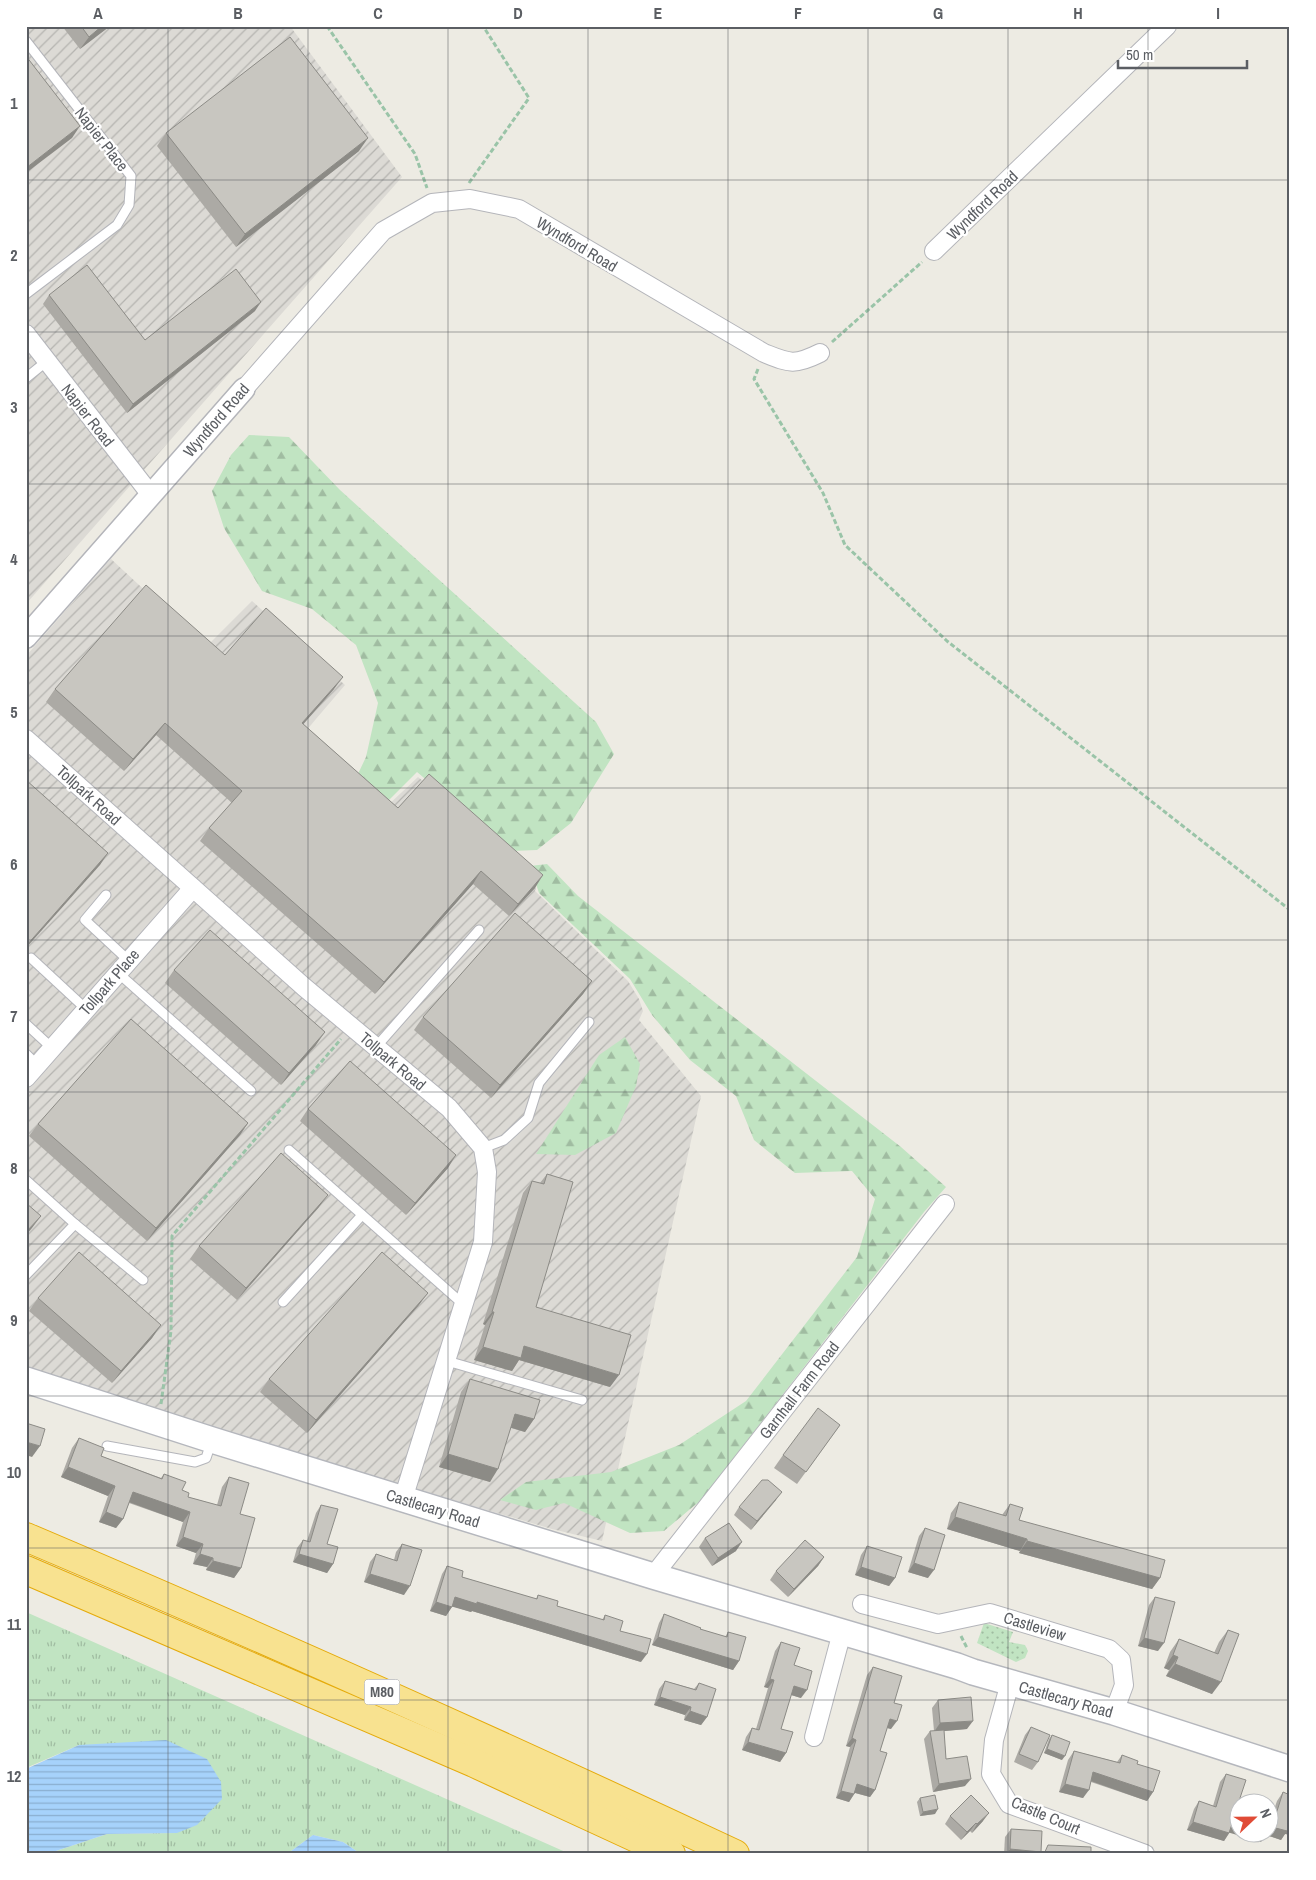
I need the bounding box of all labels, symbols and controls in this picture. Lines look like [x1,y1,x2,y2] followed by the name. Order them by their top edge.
[93,2,103,24] text: A
[233,2,243,24] text: B
[373,2,383,24] text: C
[513,2,523,24] text: D
[654,2,663,24] text: E
[794,2,802,24] text: F
[933,2,943,24] text: G
[1073,2,1083,24] text: H
[1216,2,1220,24] text: I
[1118,38,1247,70] scale bar
[1126,44,1153,65] text: 50 m
[10,92,18,114] text: 1
[70,102,134,176] street label: Napier Place
[942,165,1022,245] street label: Wyndford Road
[532,211,622,277] street label: Wyndford Road
[10,244,18,266] text: 2
[178,378,254,462] street label: Wyndford Road
[56,379,120,451] street label: Napier Road
[10,396,18,418] text: 3
[10,548,18,570] text: 4
[10,701,18,723] text: 5
[52,760,126,830] street label: Tollpark Road
[10,853,18,875] text: 6
[74,944,144,1020] street label: Tollpark Place
[10,1005,18,1027] text: 7
[355,1027,431,1095] street label: Tollpark Road
[10,1157,18,1179] text: 8
[10,1309,18,1331] text: 9
[754,1337,844,1443] street label: Garnhall Farm Road
[7,1461,21,1483] text: 10
[383,1483,483,1533] street label: Castlecary Road
[1001,1606,1069,1646] street label: Castleview
[7,1613,22,1635] text: 11
[1016,1675,1116,1723] street label: Castlecary Road
[364,1680,400,1704] road number: M80
[7,1765,21,1787] text: 12
[1008,1791,1084,1840] street label: Castle Court
[1228,1792,1278,1842] north arrow
[1256,1806,1276,1820] text: N

